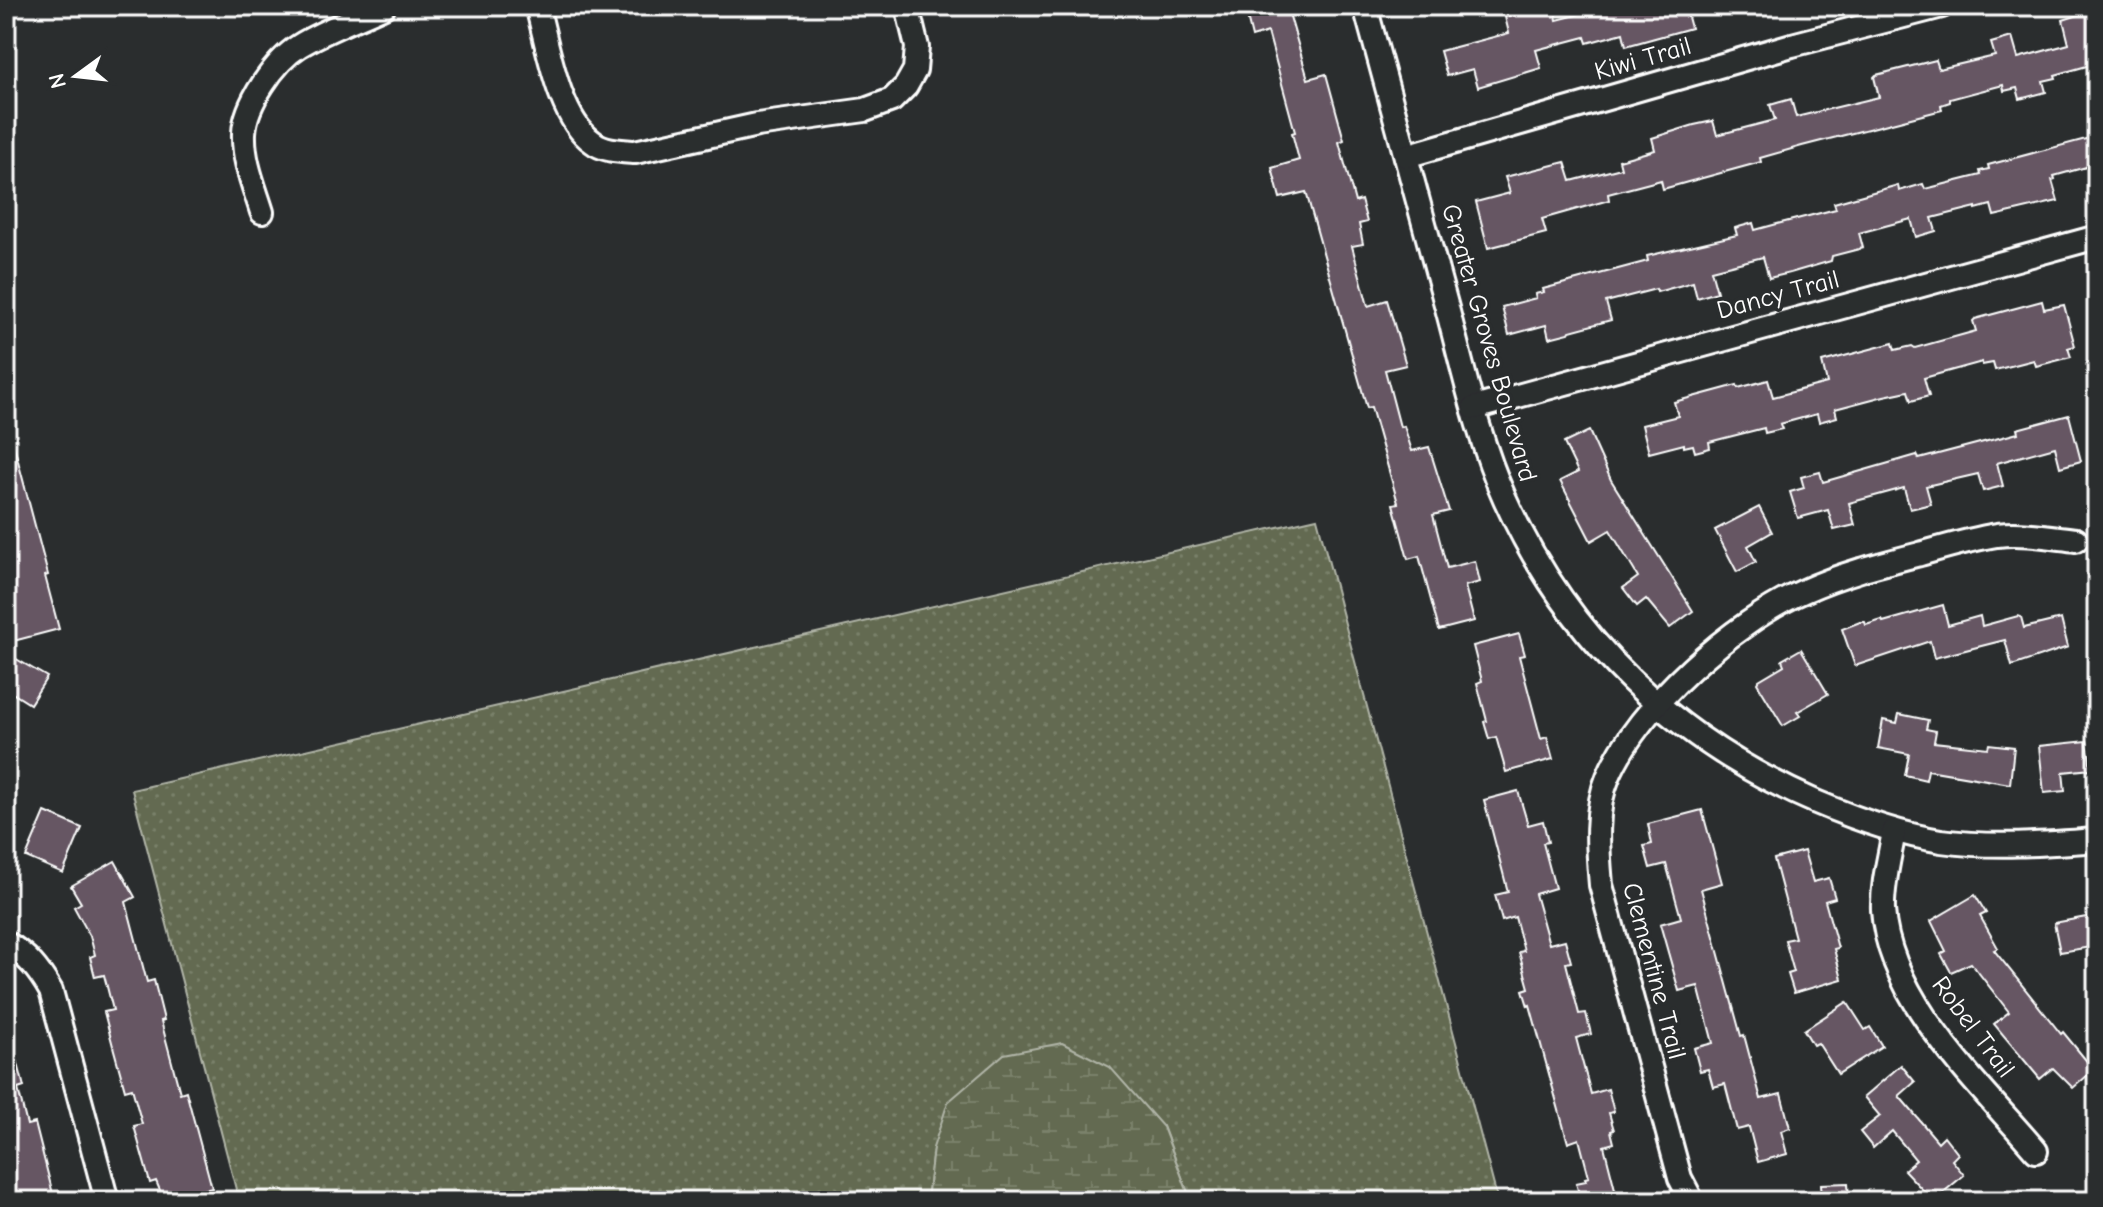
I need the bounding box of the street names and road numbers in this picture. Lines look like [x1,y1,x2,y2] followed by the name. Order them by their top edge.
[1591,31,1695,87] street label: Kiwi Trail
[1435,201,1543,485] street label: Greater Groves Boulevard
[1714,264,1842,326] street label: Dancy Trail
[1616,879,1692,1063] street label: Clementine Trail
[1925,971,2021,1083] street label: Robel Trail

